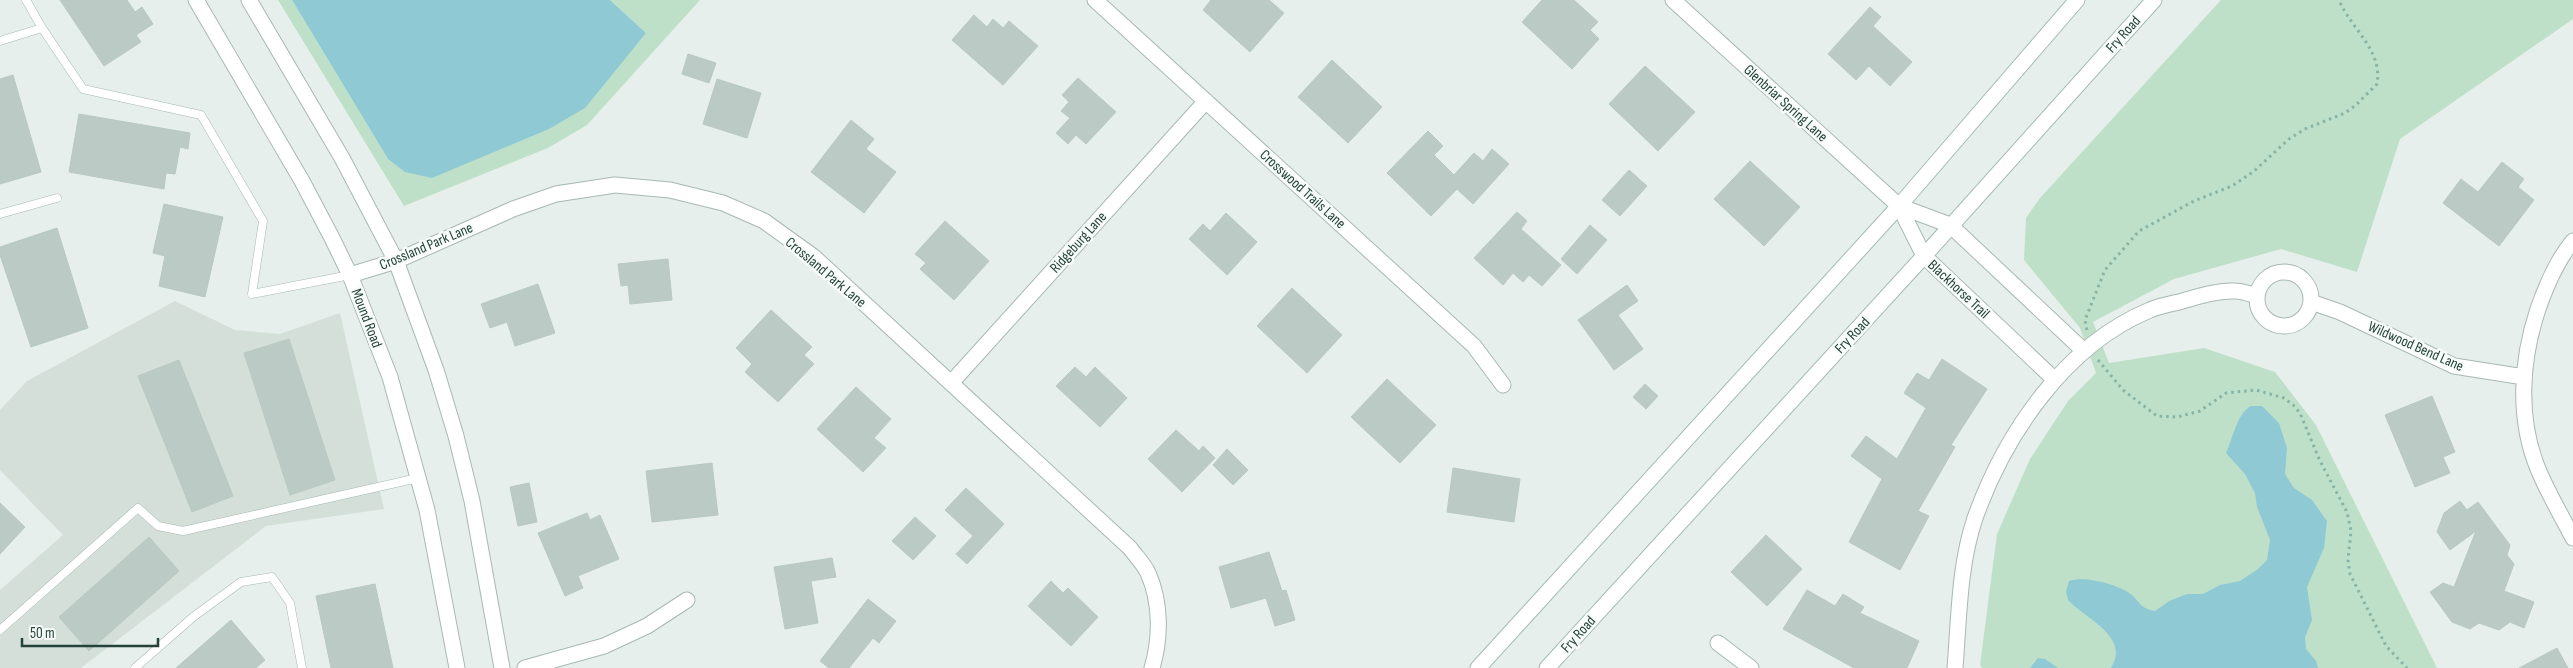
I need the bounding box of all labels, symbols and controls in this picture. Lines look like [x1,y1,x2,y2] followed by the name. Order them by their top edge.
[2102,12,2145,57] street label: Fry Road
[1740,61,1832,146] street label: Glenbriar Spring Lane
[1256,146,1350,233] street label: Crosswood Trails Lane
[1046,208,1111,277] street label: Ridgeburg Lane
[377,218,476,275] street label: Crossland Park Lane
[781,233,870,312] street label: Crossland Park Lane
[1924,256,1994,323] street label: Blackhorse Trail
[347,286,386,350] street label: Mound Road
[1831,313,1874,358] street label: Fry Road
[2365,317,2467,376] street label: Wildwood Bend Lane
[1557,612,1600,657] street label: Fry Road
[22,616,159,648] scale bar
[30,624,55,643] text: 50 m

